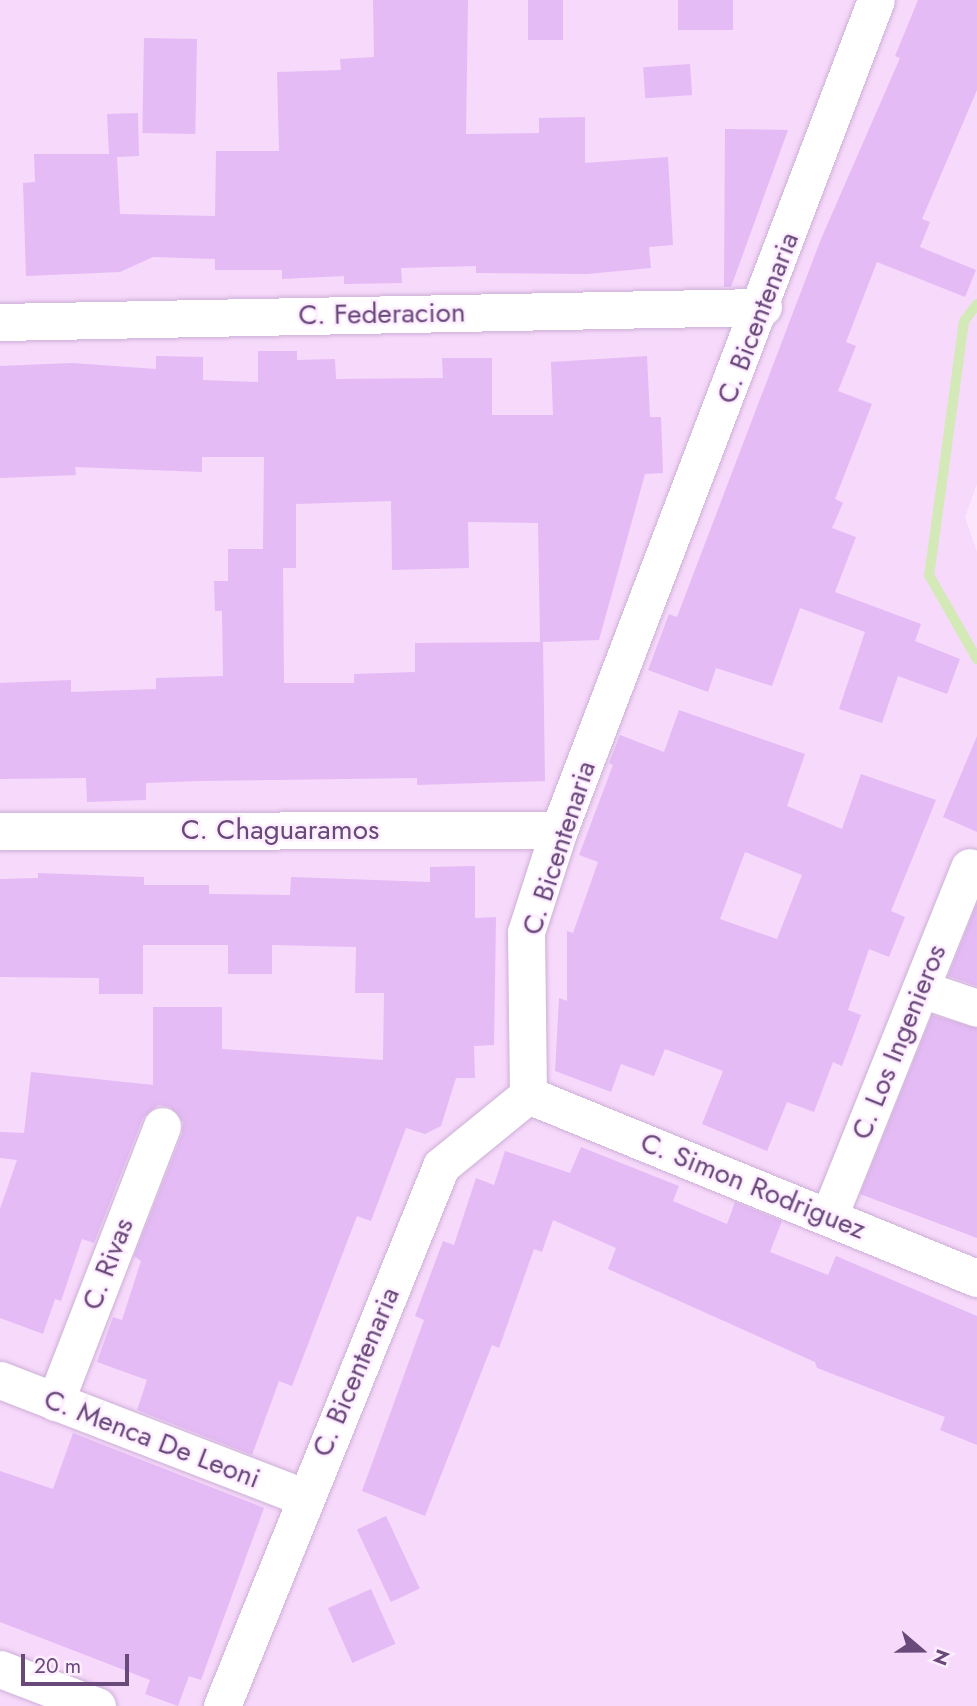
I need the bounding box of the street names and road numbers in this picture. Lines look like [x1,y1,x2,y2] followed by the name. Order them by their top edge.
[710,228,806,408] street label: C. Bicentenaria
[298,296,466,332] street label: C. Federacion
[515,757,603,939] street label: C. Bicentenaria
[181,813,379,847] street label: C. Chaguaramos
[845,940,953,1144] street label: C. Los Ingenieros
[636,1126,870,1246] street label: C. Simon Rodriguez
[75,1213,141,1315] street label: C. Rivas
[305,1282,407,1462] street label: C. Bicentenaria
[39,1382,265,1496] street label: C. Menca De Leoni

